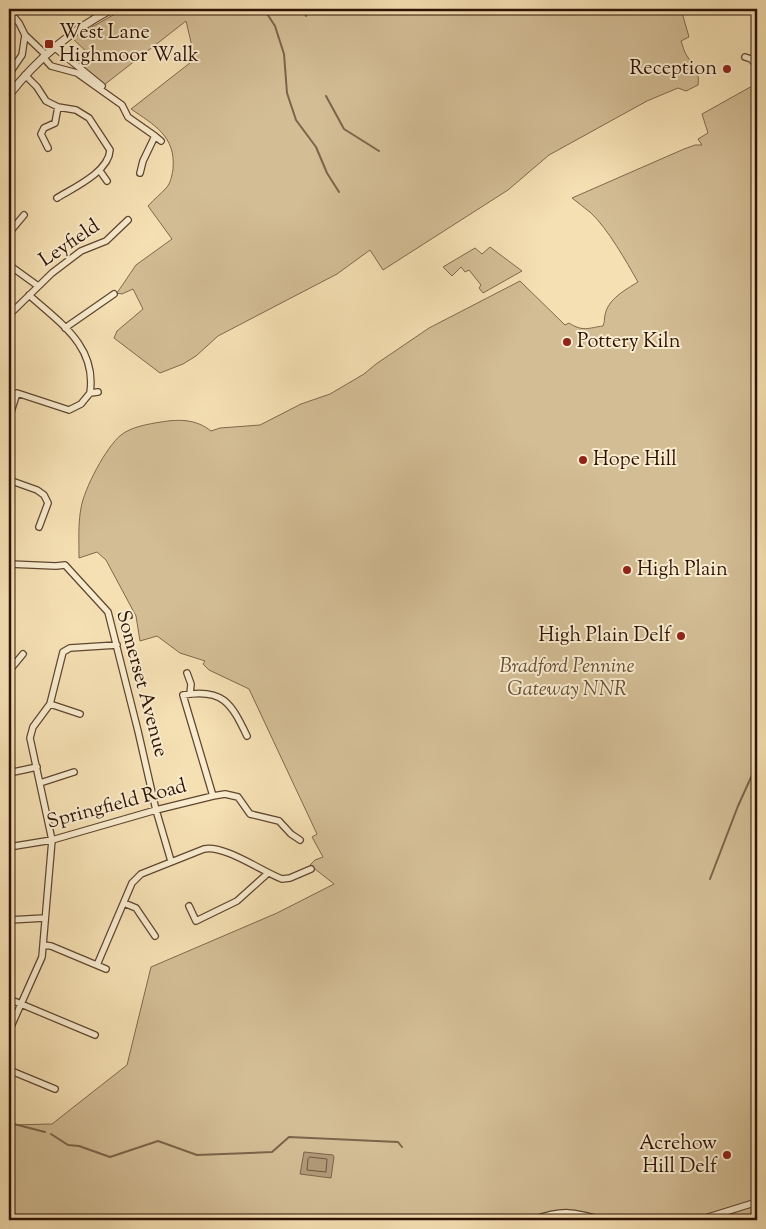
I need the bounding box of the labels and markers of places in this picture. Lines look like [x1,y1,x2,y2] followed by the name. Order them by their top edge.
[59,19,199,71] place label: West Lane Highmoor Walk
[43,38,55,50] marker: West Lane Highmoor Walk
[630,55,717,84] place label: Reception
[721,63,733,75] marker: Reception
[577,328,681,357] place label: Pottery Kiln
[561,336,573,348] marker: Pottery Kiln
[593,446,677,475] place label: Hope Hill
[577,454,589,466] marker: Hope Hill
[637,556,728,585] place label: High Plain
[621,564,633,576] marker: High Plain
[538,622,672,651] place label: High Plain Delf
[675,630,687,642] marker: High Plain Delf
[639,1130,718,1182] place label: Acrehow Hill Delf
[721,1149,733,1161] marker: Acrehow Hill Delf

